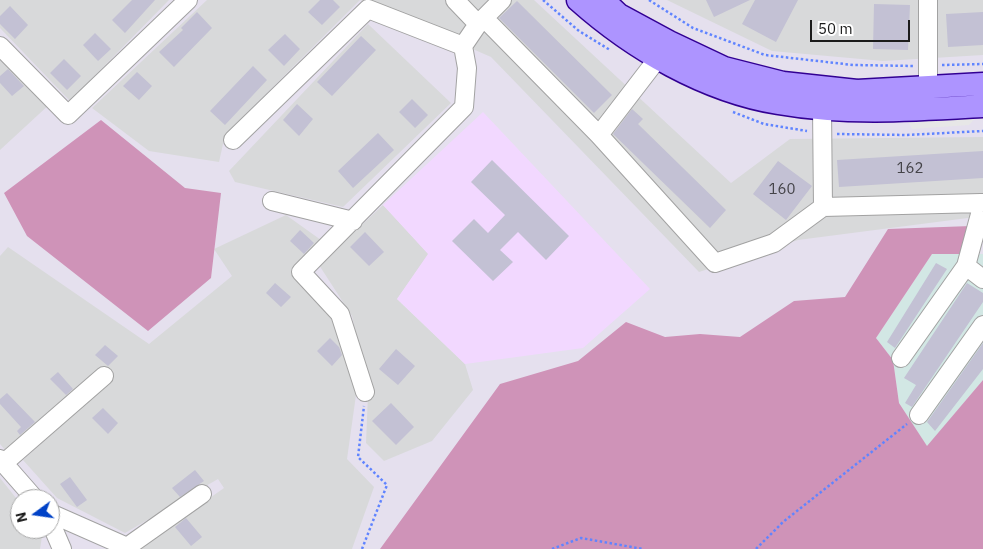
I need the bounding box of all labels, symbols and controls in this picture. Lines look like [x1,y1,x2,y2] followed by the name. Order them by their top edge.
[813,10,913,42] scale bar
[818,19,853,38] text: 50 m
[897,160,923,178] house number: 162
[769,181,795,199] house number: 160
[10,489,60,539] north arrow
[11,510,31,524] text: N

